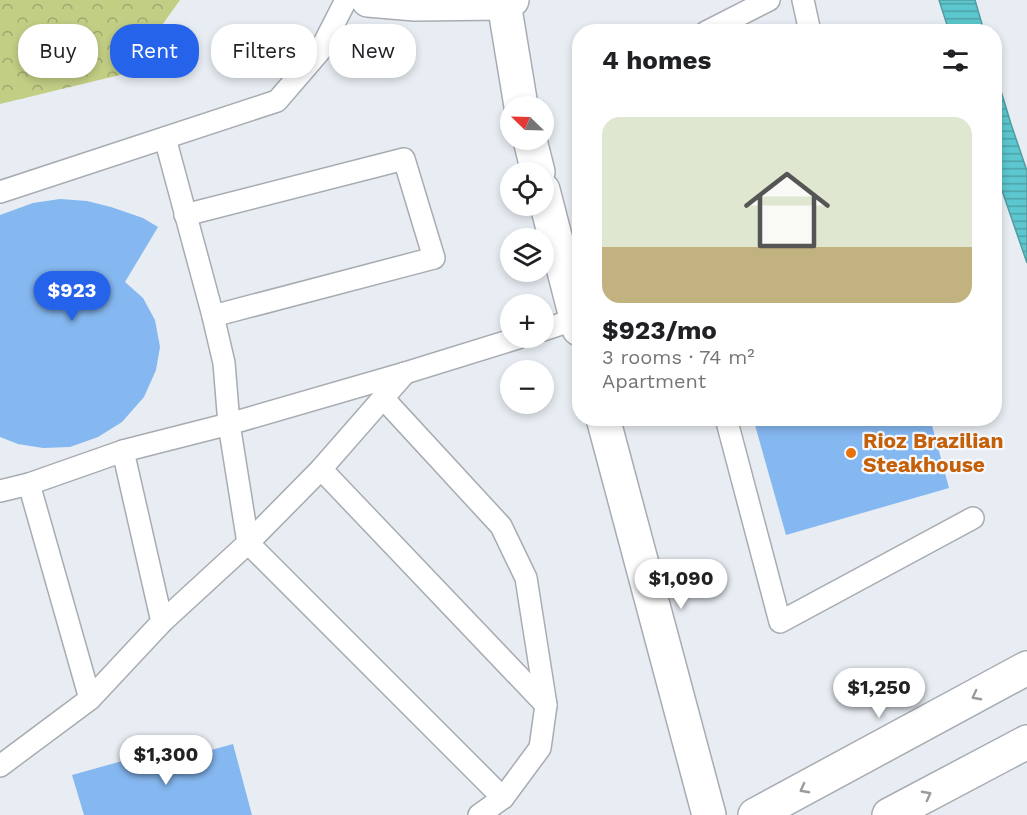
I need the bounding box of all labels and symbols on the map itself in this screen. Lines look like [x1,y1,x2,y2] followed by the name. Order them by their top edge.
[500,96,554,150] north arrow
[36,271,108,322] pin: $923
[863,428,1003,477] place label: Rioz Brazilian Steakhouse
[844,446,858,460] marker: Rioz Brazilian Steakhouse
[632,559,730,610] pin: $1,090
[830,668,928,719] pin: $1,250
[971,689,982,700] one-way arrow
[117,735,215,786] pin: $1,300
[800,782,810,793] one-way arrow
[921,791,932,802] one-way arrow

